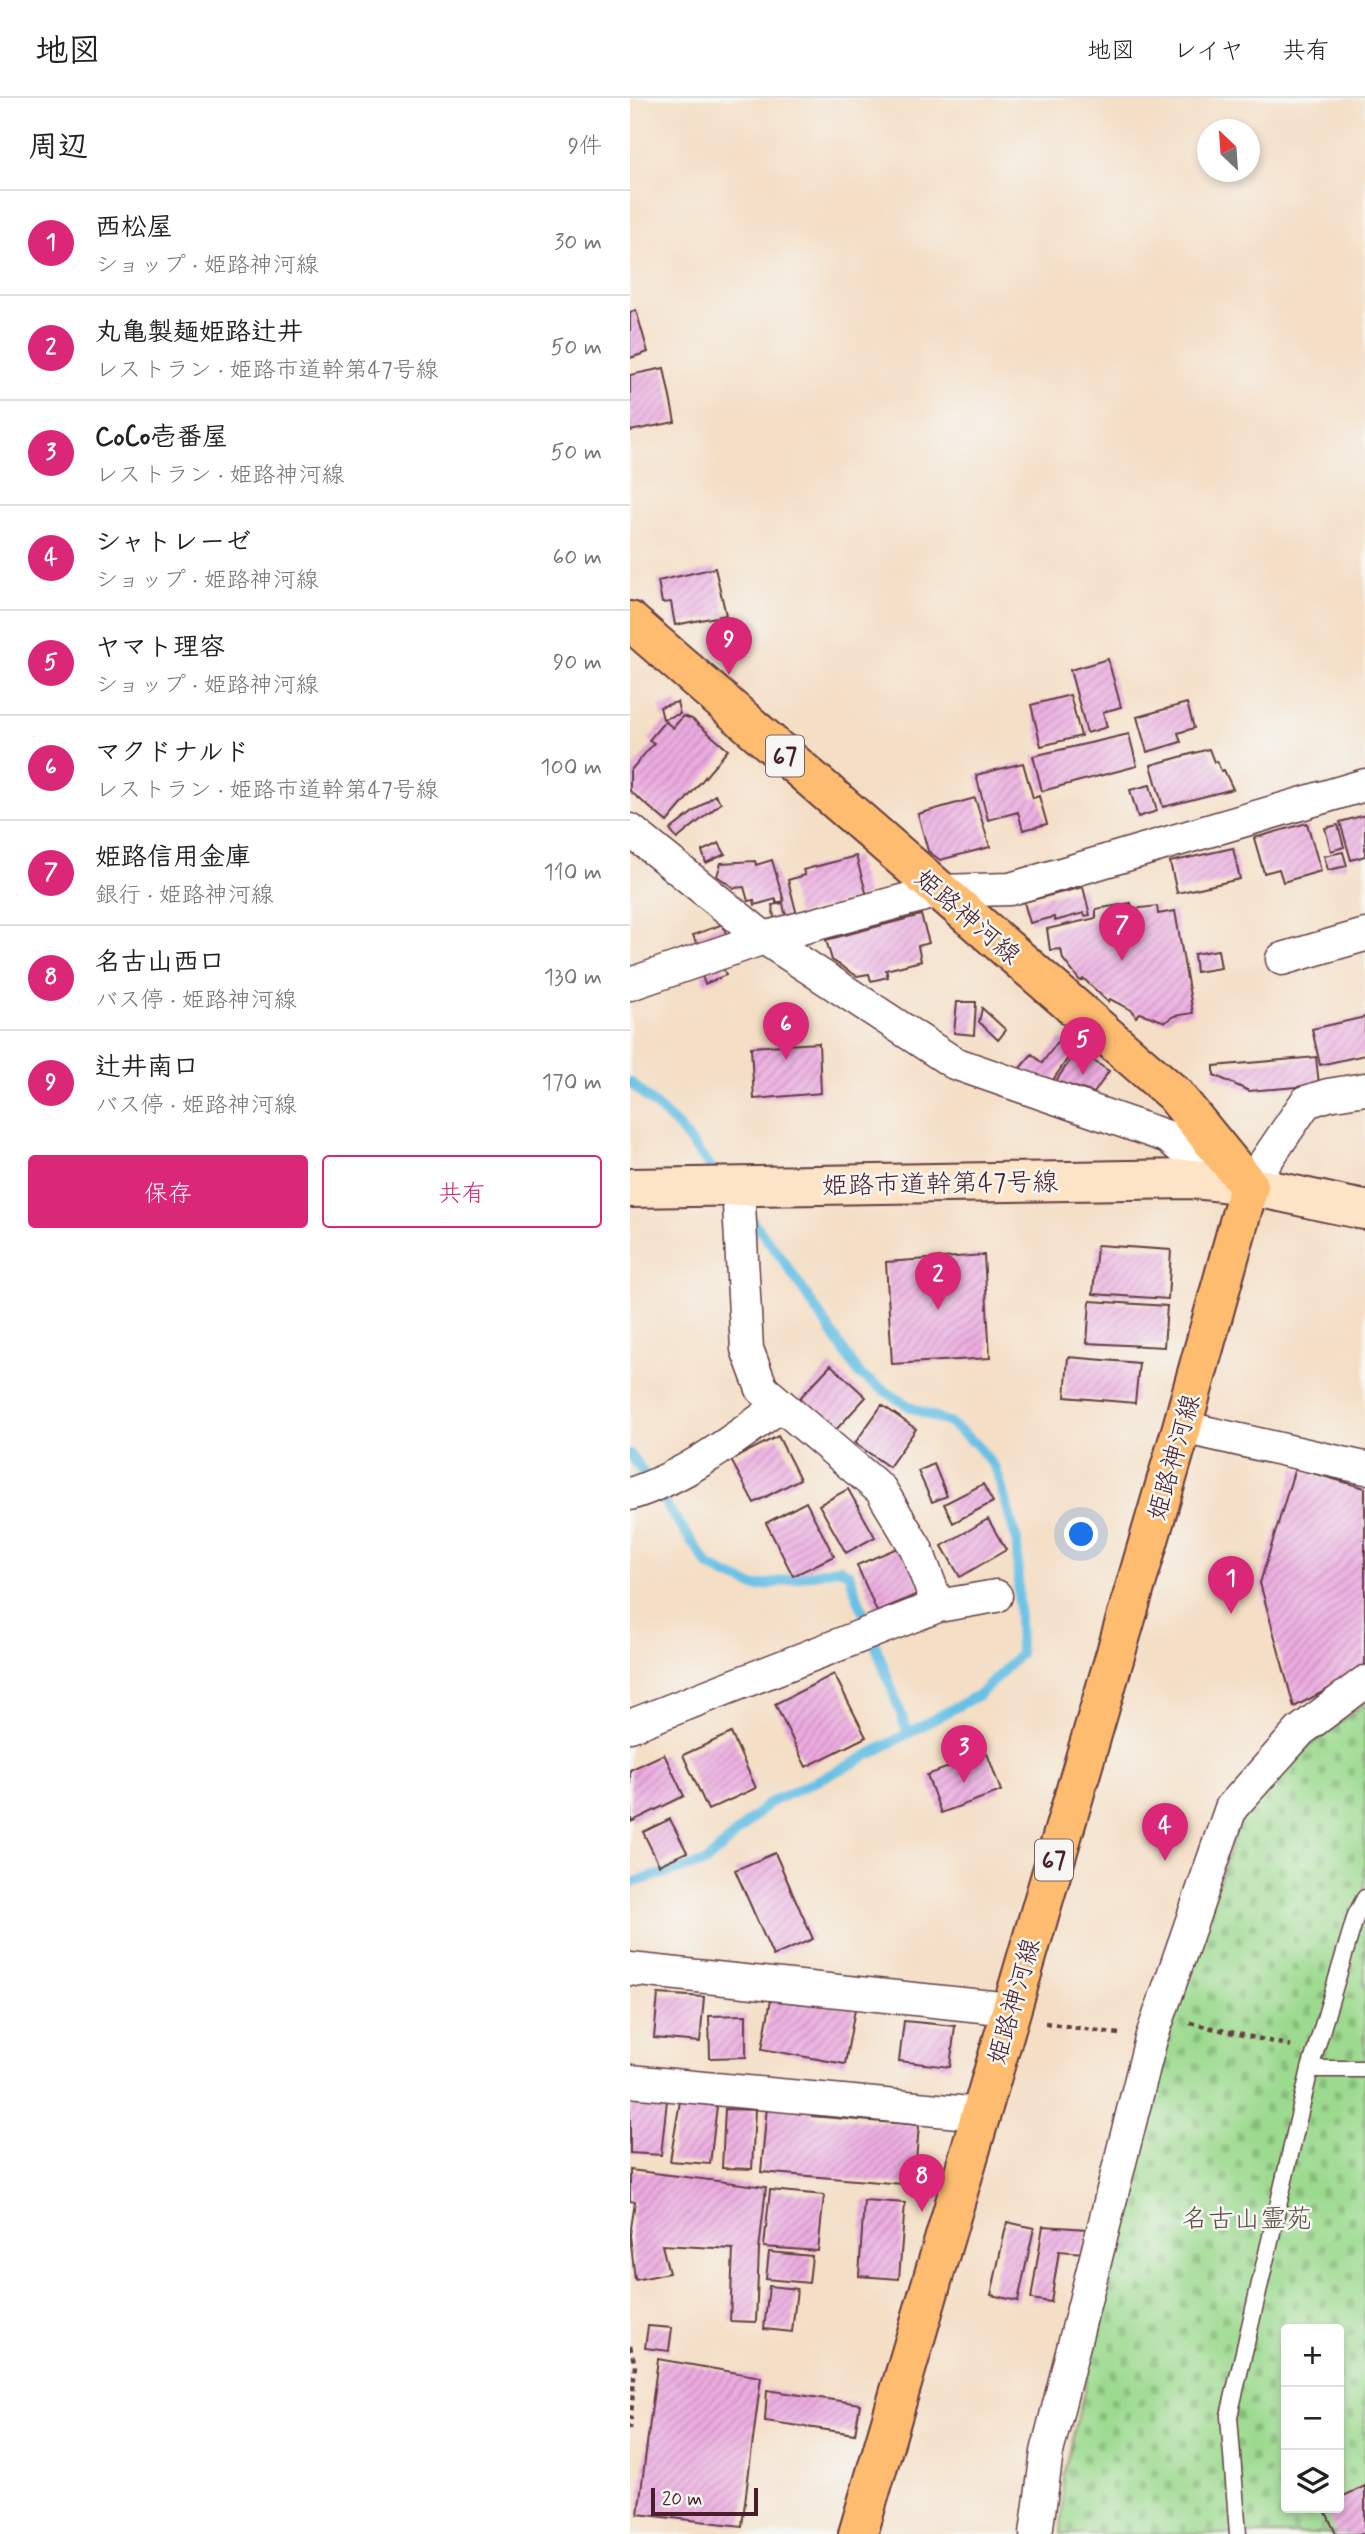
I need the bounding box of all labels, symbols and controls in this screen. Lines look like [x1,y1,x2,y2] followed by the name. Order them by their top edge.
[35,30,101,74] text: 地図
[1087,36,1135,67] text: 地図
[1173,36,1244,67] text: レイヤ
[1282,36,1330,67] text: 共有
[1197,119,1260,182] north arrow
[28,128,88,167] text: 周辺
[568,132,602,162] text: 9件
[95,211,173,245] text: 西松屋
[46,228,56,258] text: 1
[554,228,602,258] text: 30 m
[95,251,319,281] text: ショップ · 姫路神河線
[95,316,303,350] text: 丸亀製麺姫路辻井
[45,333,57,363] text: 2
[551,333,602,363] text: 50 m
[95,356,438,386] text: レストラン · 姫路市道幹第47号線
[95,421,228,455] text: CoCo壱番屋
[46,438,56,468] text: 3
[551,438,602,468] text: 50 m
[95,461,345,491] text: レストラン · 姫路神河線
[95,526,251,560] text: シャトレーゼ
[44,543,58,573] text: 4
[553,543,602,573] text: 60 m
[95,566,319,596] text: ショップ · 姫路神河線
[706,617,752,675] pin: 9
[95,631,225,665] text: ヤマト理容
[44,648,58,678] text: 5
[553,648,602,678] text: 90 m
[95,671,319,701] text: ショップ · 姫路神河線
[95,736,250,770] text: マクドナルド
[766,736,804,776] road number: 67
[45,753,57,783] text: 6
[540,753,602,783] text: 100 m
[95,776,438,806] text: レストラン · 姫路市道幹第47号線
[95,841,251,875] text: 姫路信用金庫
[44,858,58,888] text: 7
[543,858,602,888] text: 110 m
[906,862,1027,973] street label: 姫路神河線
[95,881,274,911] text: 銀行 · 姫路神河線
[1099,903,1145,961] pin: 7
[95,946,225,980] text: 名古山西口
[45,963,57,993] text: 8
[544,963,602,993] text: 130 m
[95,986,297,1016] text: バス停 · 姫路神河線
[763,1002,809,1060] pin: 6
[1060,1017,1106,1075] pin: 5
[95,1051,199,1085] text: 辻井南口
[45,1068,57,1098] text: 9
[542,1068,602,1098] text: 170 m
[95,1091,297,1121] text: バス停 · 姫路神河線
[28,1155,308,1228] button: 保存
[322,1155,602,1228] button: 共有
[822,1166,1058,1204] street label: 姫路市道幹第47号線
[915,1252,961,1310] pin: 2
[1141,1390,1209,1525] street label: 姫路神河線
[1064,1517,1098,1551] your location
[1208,1556,1254,1614] pin: 1
[941,1725,987,1783] pin: 3
[1142,1803,1188,1861] pin: 4
[1035,1840,1073,1880] road number: 67
[981,1934,1049,2069] street label: 姫路神河線
[899,2154,945,2212] pin: 8
[1182,2203,1312,2237] park label: 名古山霊苑
[1281,2324,1344,2513] map controls
[1281,2324,1344,2387] button: +
[1281,2387,1344,2450] button: −
[1281,2450,1344,2513] button: layers
[651,2485,758,2517] scale bar
[662,2487,702,2512] text: 20 m

